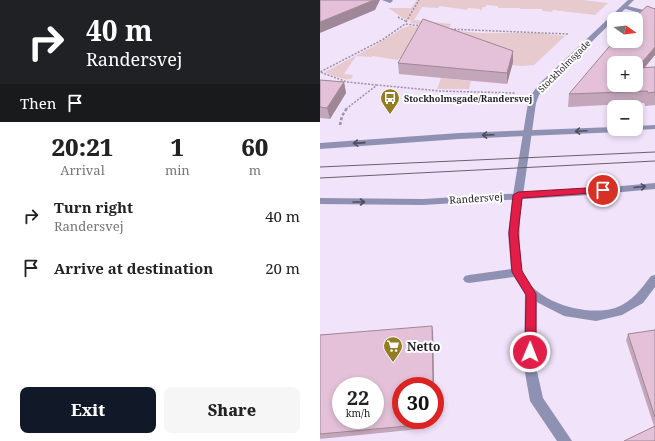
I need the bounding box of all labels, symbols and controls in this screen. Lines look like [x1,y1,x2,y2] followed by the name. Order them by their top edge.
[86,11,153,49] text: 40 m
[607,12,643,48] north arrow
[607,12,643,136] map controls
[20,16,72,68] icon: right
[535,37,593,95] street label: Stockholmsgade
[86,47,182,71] text: Randersvej
[607,56,643,92] button: +
[379,87,401,115] bus stop icon: Stockholmsgade/Randersvej
[64,92,86,114] icon: arrive
[404,92,532,105] place label: Stockholmsgade/Randersvej
[20,93,56,113] text: Then
[607,100,643,136] button: −
[575,127,588,135] one-way arrow
[52,130,113,163] text: 20:21
[171,130,184,163] text: 1
[241,130,268,163] text: 60
[482,131,495,139] one-way arrow
[353,140,366,147] one-way arrow
[60,161,105,179] text: Arrival
[165,161,190,179] text: min
[249,161,261,179] text: m
[586,173,620,207] pin
[592,179,614,201] icon: arrive
[633,183,646,191] one-way arrow
[449,189,503,207] street label: Randersvej
[54,197,133,217] text: Turn right
[352,198,365,205] one-way arrow
[20,205,42,227] icon: right
[265,206,300,226] text: 40 m
[54,217,124,235] text: Randersvej
[20,257,42,279] icon: arrive
[54,258,213,278] text: Arrive at destination
[265,258,300,278] text: 20 m
[509,331,551,373] position arrow
[382,335,404,363] supermarket icon: Netto
[407,338,440,355] place label: Netto
[392,377,444,429] speed limit sign: 30
[347,384,369,411] text: 22
[20,387,156,433] button: Exit
[164,387,300,433] button: Share
[346,406,370,420] text: km/h

